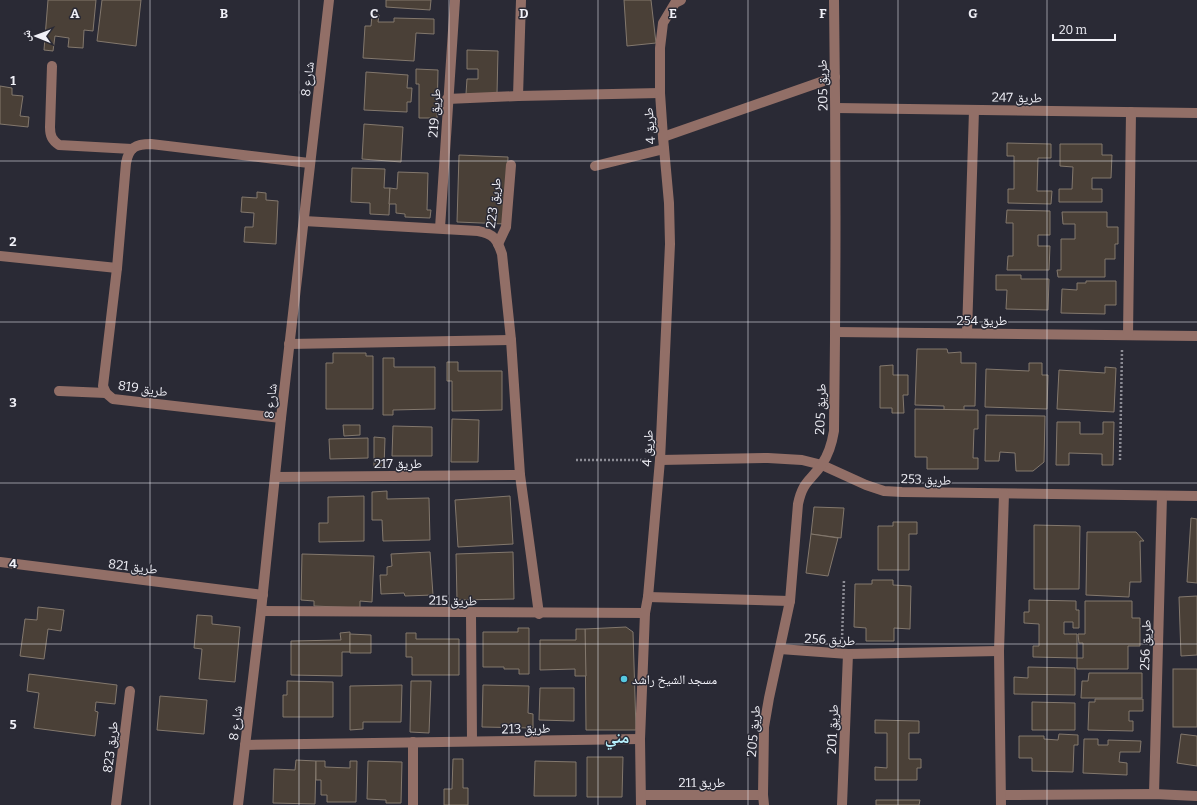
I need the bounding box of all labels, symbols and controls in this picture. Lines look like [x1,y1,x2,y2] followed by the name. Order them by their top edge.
[70,6,80,21] text: A
[220,6,228,21] text: B
[370,6,378,21] text: C
[519,6,529,21] text: D
[669,6,677,21] text: E
[819,6,827,21] text: F
[968,6,978,21] text: G
[16,16,56,56] north arrow
[1053,16,1115,42] scale bar
[1059,23,1088,37] text: 20 m
[20,30,34,42] text: ش
[815,59,831,111] street label: طريق 205
[298,61,319,98] street label: شارع 8
[10,73,16,88] text: 1
[425,88,445,138] street label: طريق 219
[992,90,1042,106] street label: طريق 247
[641,107,659,145] street label: طريق 4
[483,177,505,229] street label: طريق 223
[9,234,17,249] text: 2
[957,313,1007,329] street label: طريق 254
[117,378,169,400] street label: طريق 819
[261,383,282,420] street label: شارع 8
[812,383,830,435] street label: طريق 205
[9,395,17,410] text: 3
[639,429,657,467] street label: طريق 4
[374,456,422,472] street label: طريق 217
[901,471,951,489] street label: طريق 253
[9,556,17,571] text: 4
[107,556,158,578] street label: طريق 821
[429,593,477,609] street label: طريق 215
[1137,619,1155,671] street label: طريق 256
[804,631,856,649] street label: طريق 256
[632,672,717,689] place label: مسجد الشيخ راشد
[619,674,629,684] marker: مسجد الشيخ راشد
[824,704,842,754] street label: طريق 201
[226,705,247,742] street label: شارع 8
[744,705,764,757] street label: طريق 205
[9,717,17,732] text: 5
[100,721,122,774] street label: طريق 823
[501,721,551,737] street label: طريق 213
[605,727,629,751] district label: مني
[679,775,725,791] street label: طريق 211

